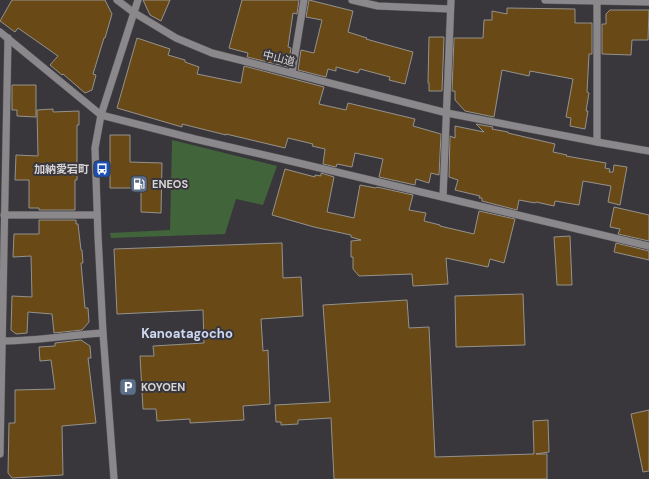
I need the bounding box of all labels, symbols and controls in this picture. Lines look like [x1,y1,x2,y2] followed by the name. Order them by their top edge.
[261,47,297,69] street label: 中山道
[92,159,112,179] bus stop icon: 加納愛宕町
[34,162,89,176] place label: 加納愛宕町
[129,174,149,194] fuel station icon: ENEOS
[152,177,188,191] place label: ENEOS
[141,325,233,342] district label: Kanoatagocho
[118,377,138,397] parking icon: KOYOEN
[141,380,185,394] place label: KOYOEN

